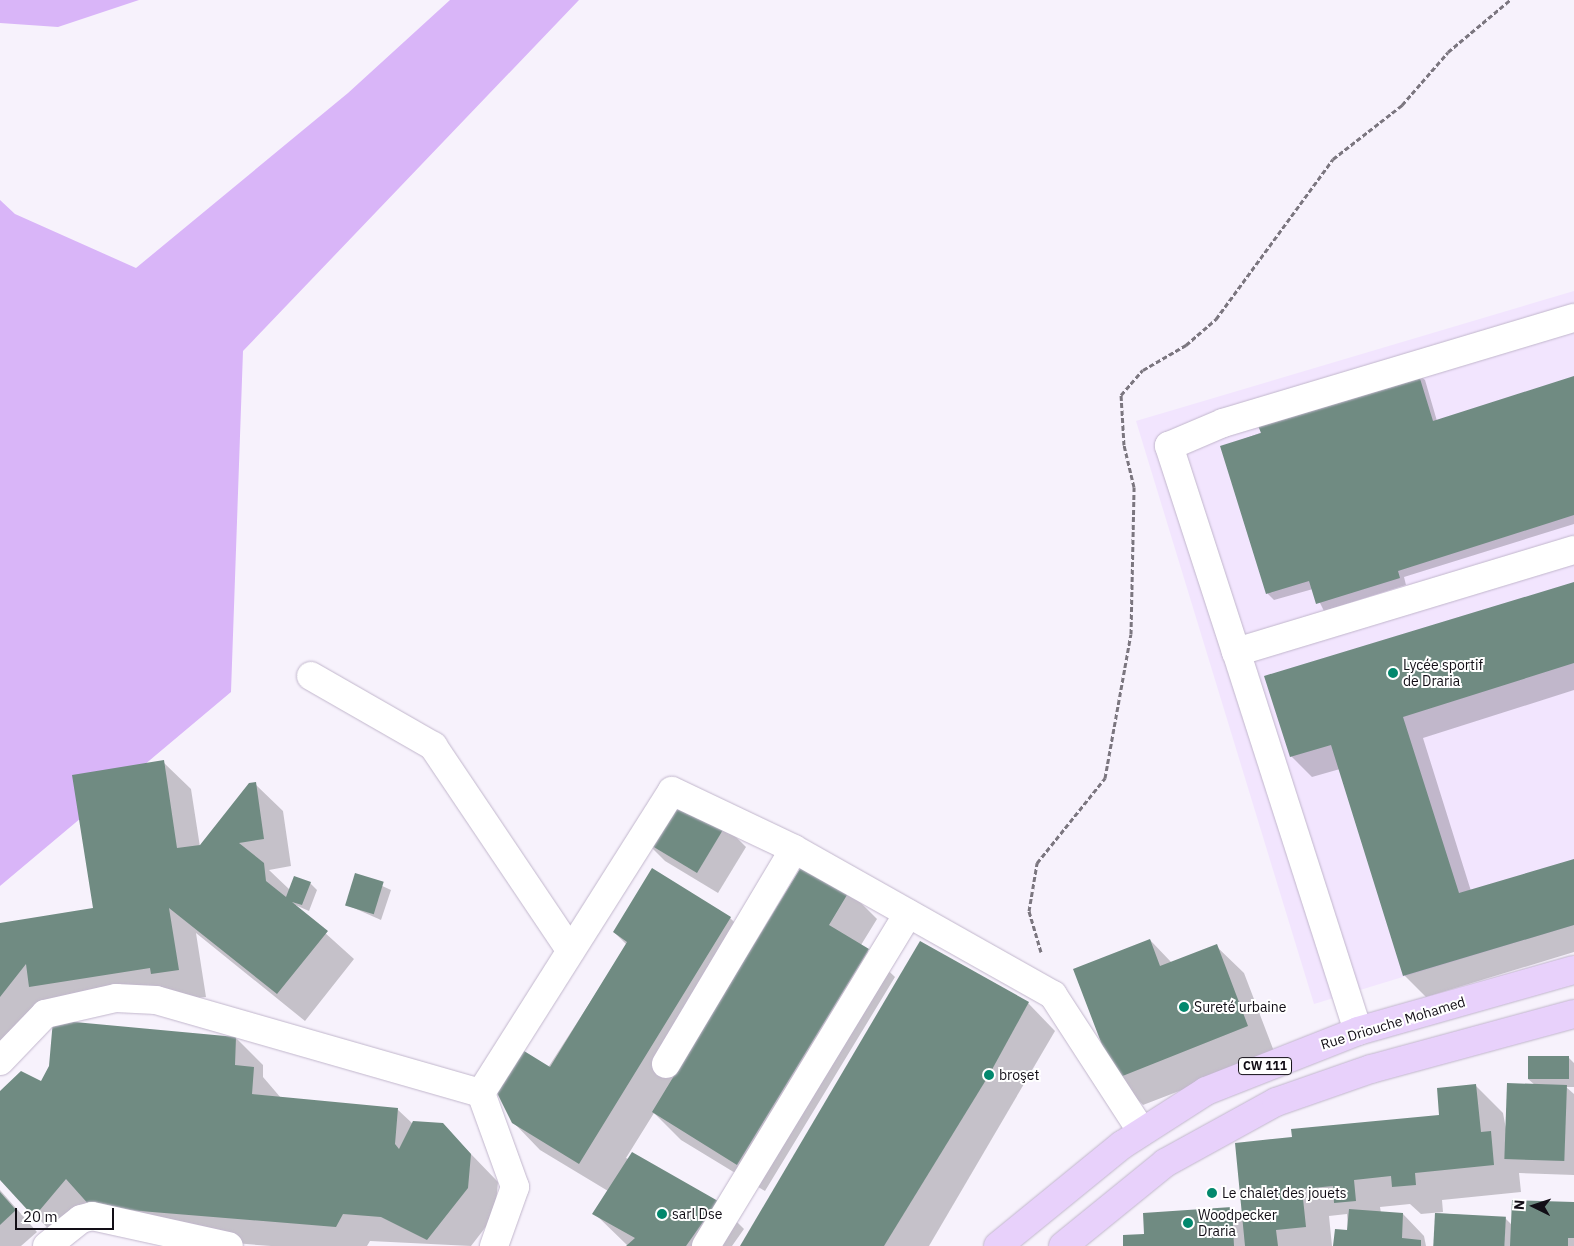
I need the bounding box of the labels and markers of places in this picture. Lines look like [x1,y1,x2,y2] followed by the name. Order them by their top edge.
[1403,657,1483,690] place label: Lycée sportif de Draria
[1387,667,1399,679] marker: Lycée sportif de Draria
[1194,999,1287,1015] place label: Sureté urbaine
[1178,1001,1190,1013] marker: Sureté urbaine
[999,1067,1039,1083] place label: broşet
[983,1069,995,1081] marker: broşet
[1222,1185,1347,1201] place label: Le chalet des jouets
[1206,1187,1218,1199] marker: Le chalet des jouets
[672,1206,722,1222] place label: sarl Dse
[1198,1207,1277,1240] place label: Woodpecker Draria
[656,1208,668,1220] marker: sarl Dse
[1182,1217,1194,1229] marker: Woodpecker Draria

